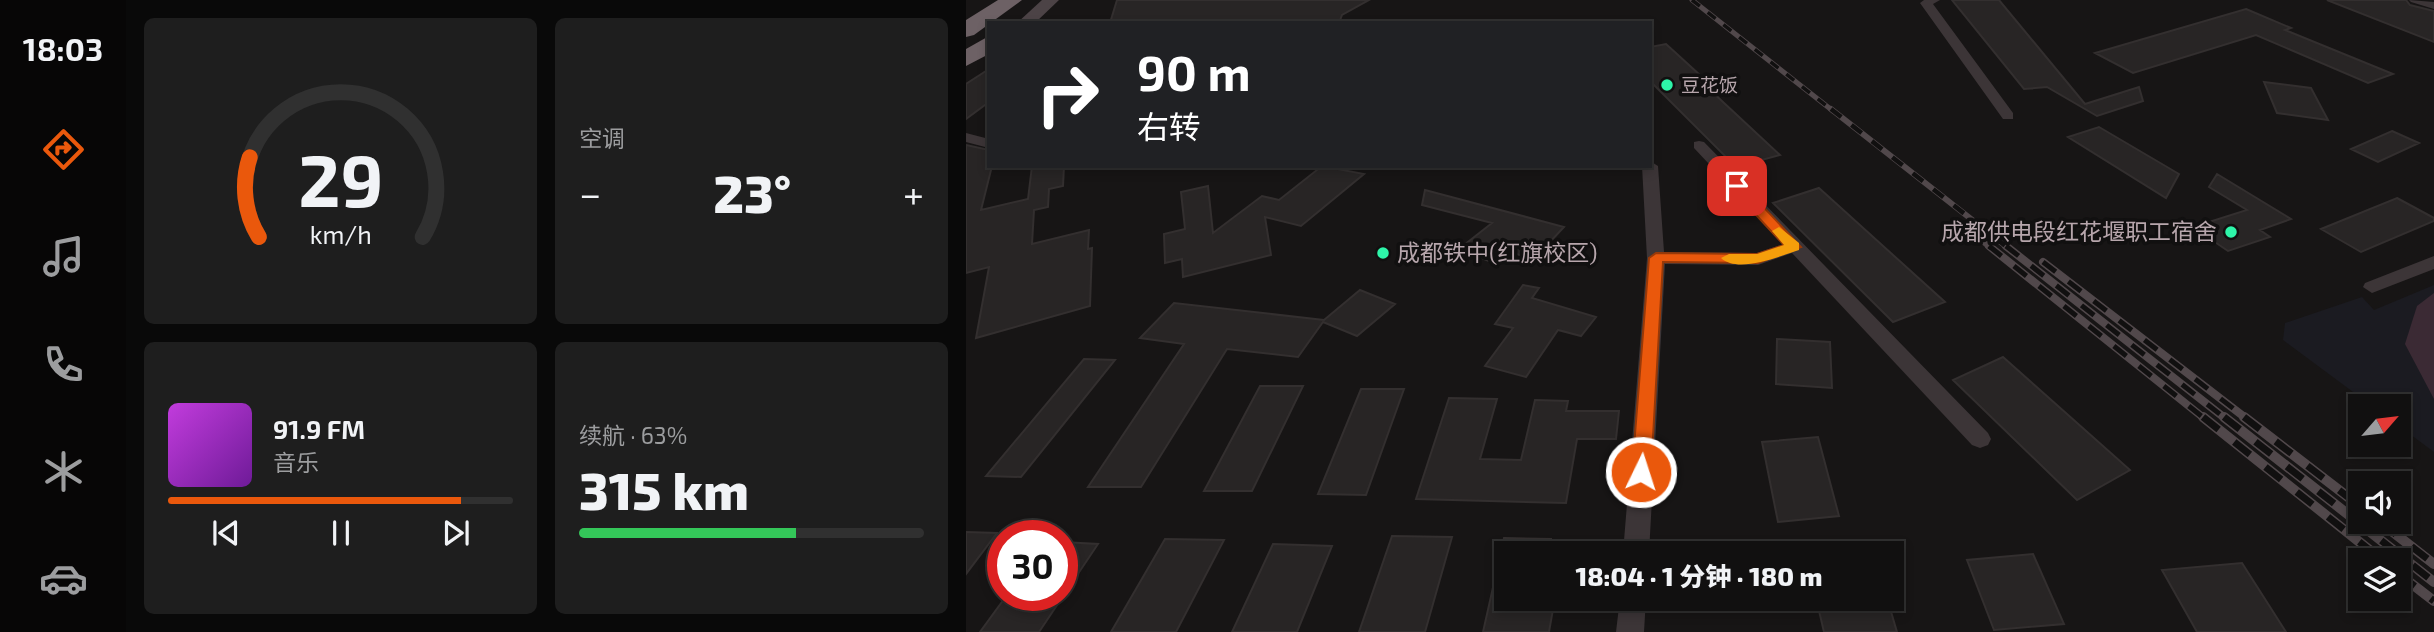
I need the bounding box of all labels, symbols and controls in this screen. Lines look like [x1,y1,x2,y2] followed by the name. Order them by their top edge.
[23,29,103,67] text: 18:03
[1137,42,1251,101] text: 90 m
[1022,49,1113,140] icon: right
[1681,73,1738,96] place label: 豆花饭
[1659,77,1675,93] marker: 豆花饭
[1137,107,1201,145] text: 右转
[579,124,625,152] text: 空调
[39,125,88,174] icon: directions
[298,134,383,222] text: 29
[1707,156,1767,216] pin
[713,161,791,223] text: 23°
[1718,167,1756,205] icon: arrive
[579,170,601,216] text: −
[903,170,924,216] text: +
[1941,217,2217,245] place label: 成都供电段红花堰职工宿舍
[309,219,372,249] text: km/h
[2223,224,2239,240] marker: 成都供电段红花堰职工宿舍
[39,232,88,281] icon: music
[1397,238,1598,266] place label: 成都铁中(红旗校区)
[1375,245,1391,261] marker: 成都铁中(红旗校区)
[39,340,88,389] icon: phone
[2348,394,2412,457] north arrow
[2348,394,2411,611] map controls
[273,413,365,444] text: 91.9 FM
[579,421,687,449] text: 续航 · 63%
[1604,435,1678,509] position arrow
[39,447,88,496] icon: climate
[273,448,319,476] text: 音乐
[579,458,749,520] text: 315 km
[2348,471,2411,534] button: sound
[207,514,245,552] icon: previous
[322,514,360,552] icon: pause
[437,514,475,552] icon: next
[987,520,1078,611] speed limit sign: 30
[2348,548,2411,611] button: layers
[39,554,88,603] icon: car
[1575,560,1823,591] text: 18:04 · 1 分钟 · 180 m

